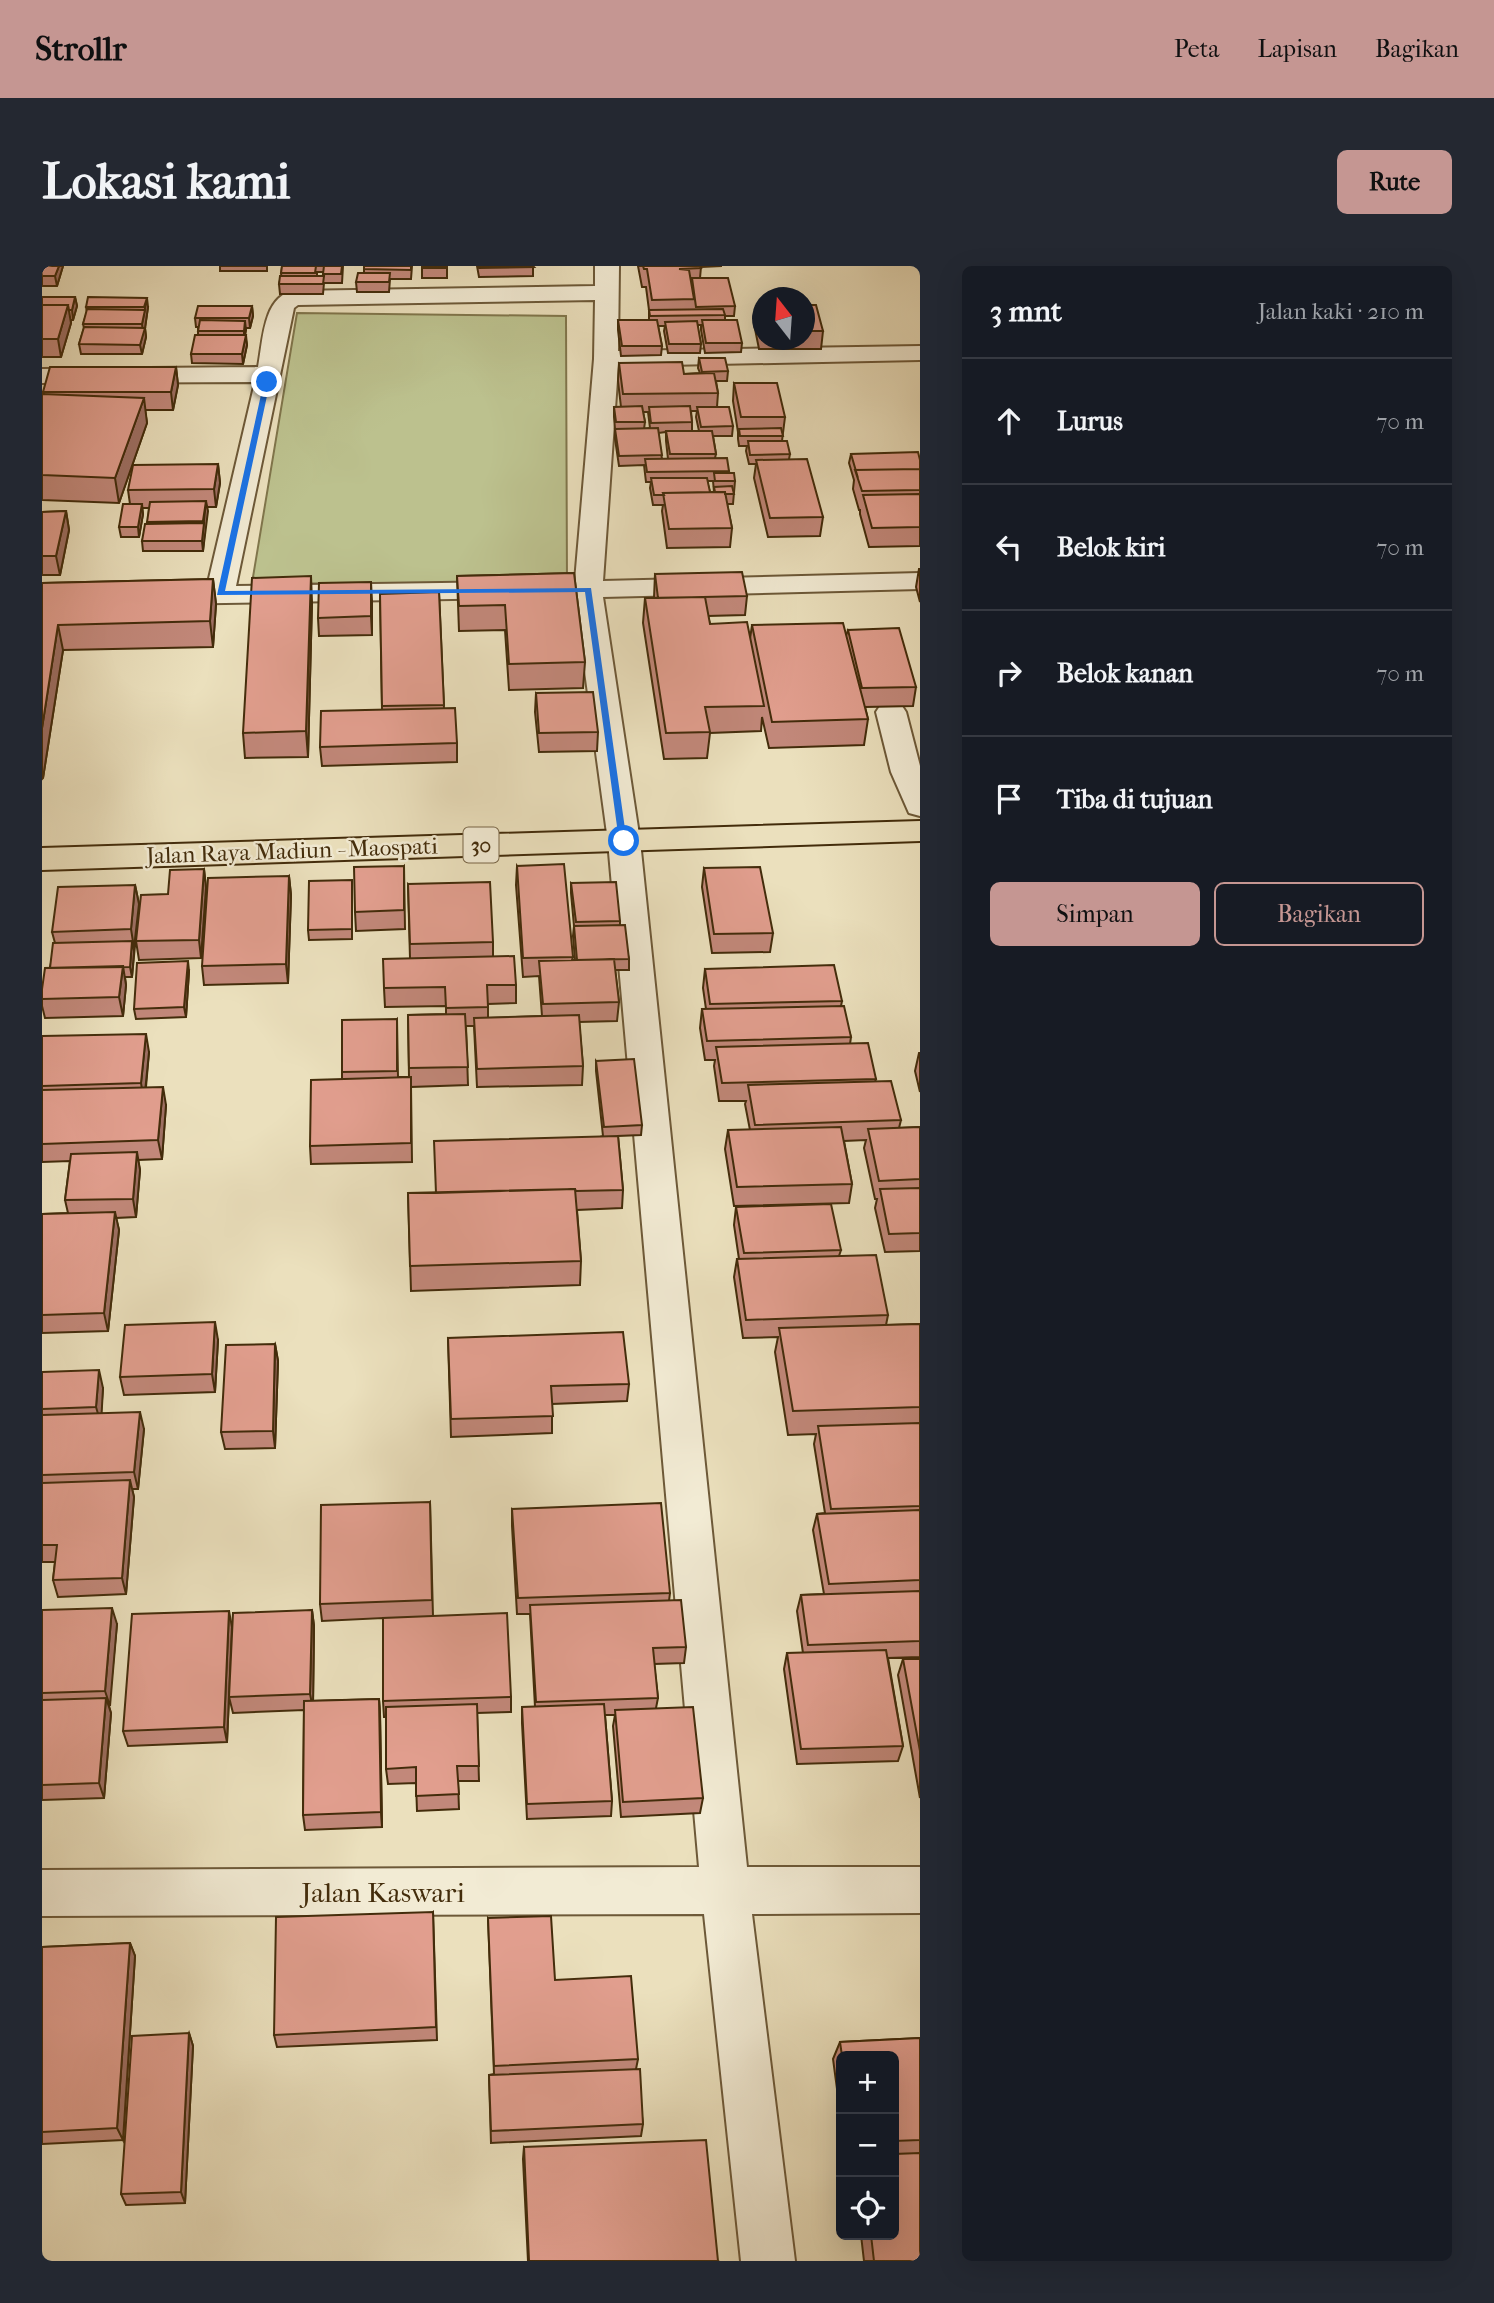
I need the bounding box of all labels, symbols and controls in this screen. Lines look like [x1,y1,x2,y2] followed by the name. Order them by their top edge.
[35,30,126,69] text: Strollr
[1174,35,1219,63] text: Peta
[1257,35,1337,63] text: Lapisan
[1375,35,1459,63] text: Bagikan
[1337,150,1452,214] button: Rute
[42,153,290,211] text: Lokasi kami
[752,287,815,350] north arrow
[990,294,1062,329] text: 3 mnt
[1258,298,1424,325] text: Jalan kaki · 210 m
[251,366,282,397] route end
[990,402,1028,440] icon: ahead
[1057,406,1123,437] text: Lurus
[1376,408,1424,435] text: 70 m
[990,528,1028,566] icon: left
[1057,532,1165,563] text: Belok kiri
[1376,534,1424,561] text: 70 m
[990,654,1028,692] icon: right
[1057,658,1193,689] text: Belok kanan
[1376,660,1424,687] text: 70 m
[990,780,1028,818] icon: arrive
[1057,784,1213,815] text: Tiba di tujuan
[608,825,639,856] route start
[464,828,499,862] road number: 30
[144,832,439,870] street label: Jalan Raya Madiun - Maospati
[990,882,1200,946] button: Simpan
[1214,882,1424,946] button: Bagikan
[299,1876,465,1909] street label: Jalan Kaswari
[836,2051,899,2240] map controls
[836,2051,899,2114] button: +
[836,2114,899,2177] button: −
[836,2177,899,2240] button: locate

